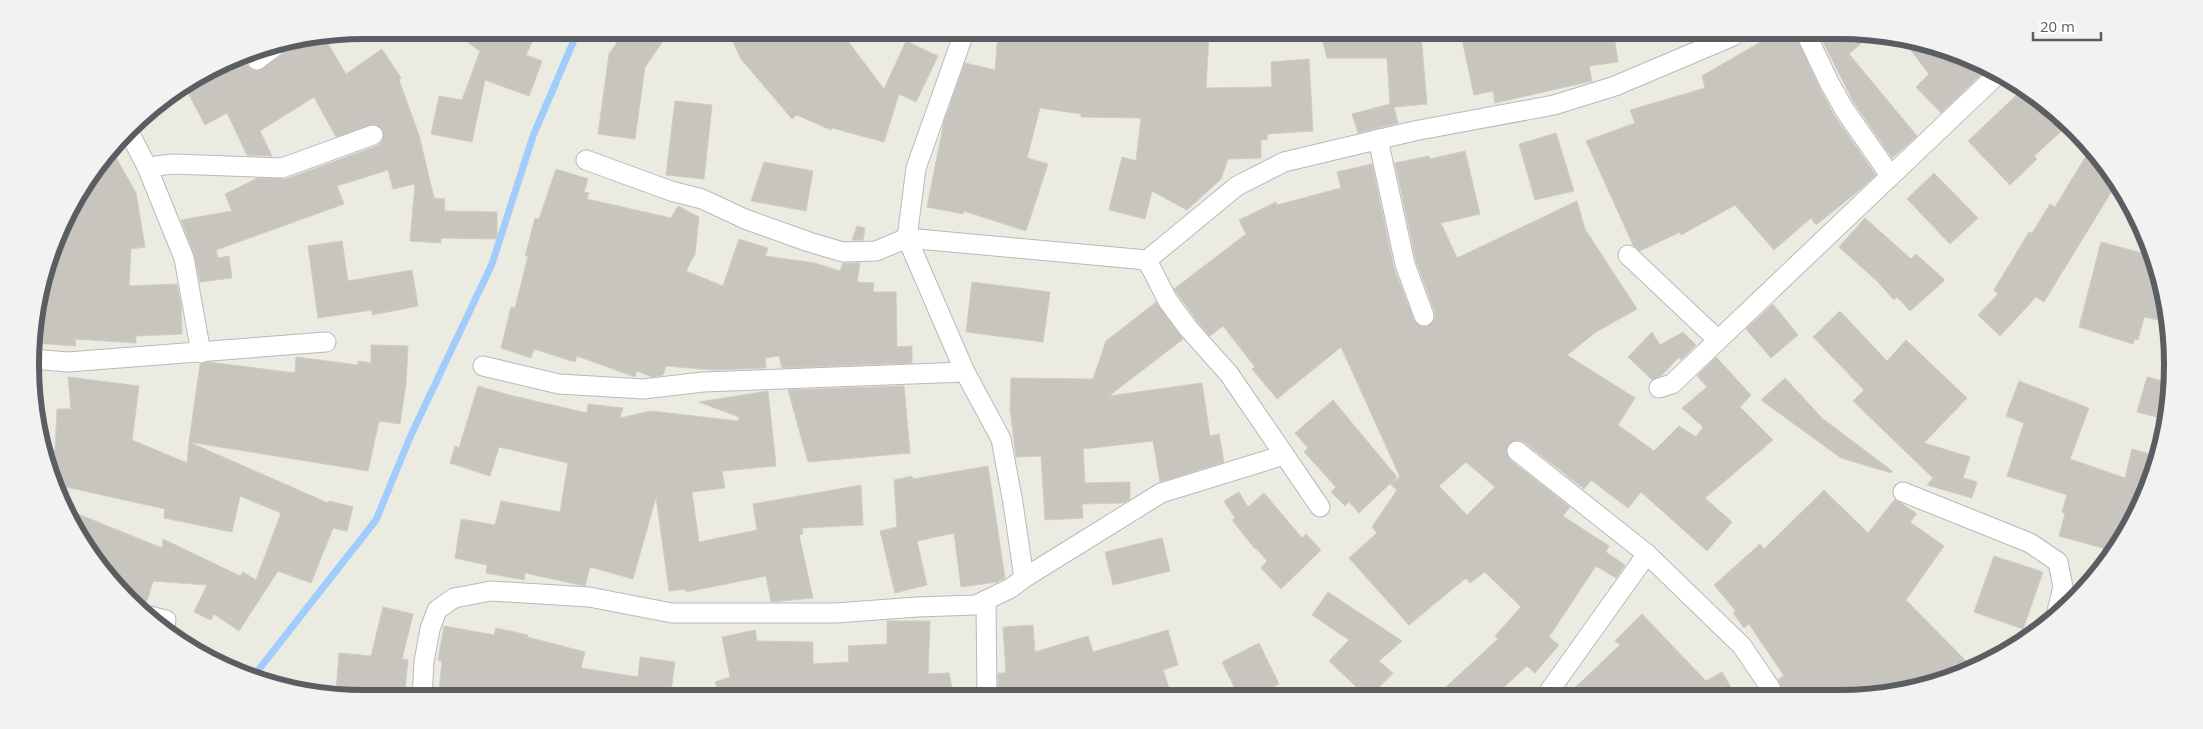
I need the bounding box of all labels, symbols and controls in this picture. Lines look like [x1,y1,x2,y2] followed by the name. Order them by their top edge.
[2033,10,2100,42] scale bar
[2040,16,2075,36] text: 20 m

